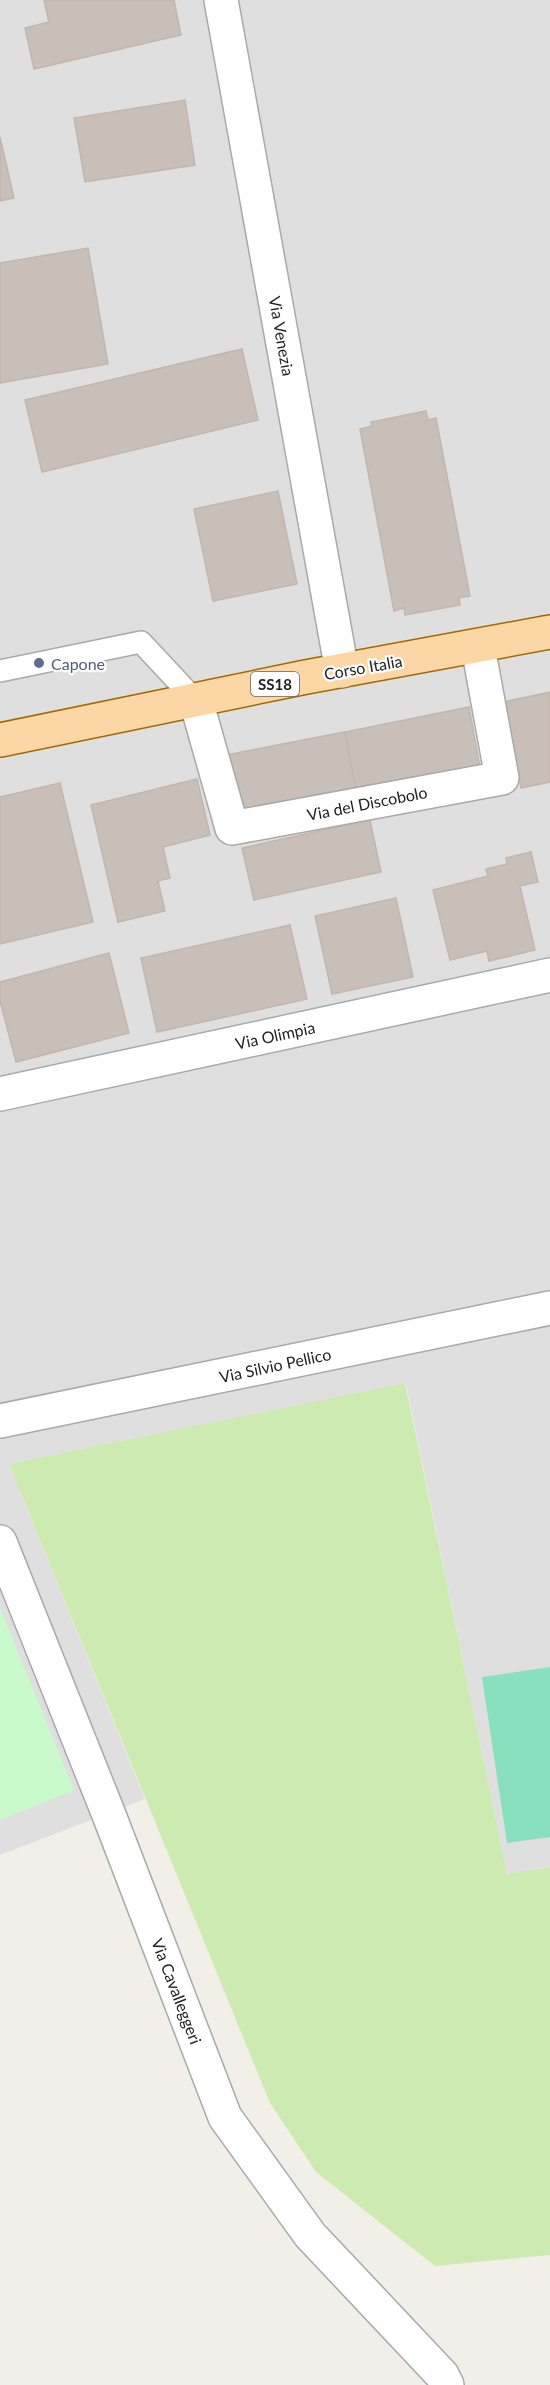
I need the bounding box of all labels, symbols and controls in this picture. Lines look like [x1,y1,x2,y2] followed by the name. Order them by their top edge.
[266,295,298,377] street label: Via Venezia
[322,651,404,683] street label: Corso Italia
[51,654,105,673] place label: Capone
[32,656,46,670] marker: Capone
[251,672,299,696] road number: SS18
[305,782,429,824] street label: Via del Discobolo
[233,1017,317,1053] street label: Via Olimpia
[217,1344,333,1386] street label: Via Silvio Pellico
[148,1935,206,2047] street label: Via Cavalleggeri

